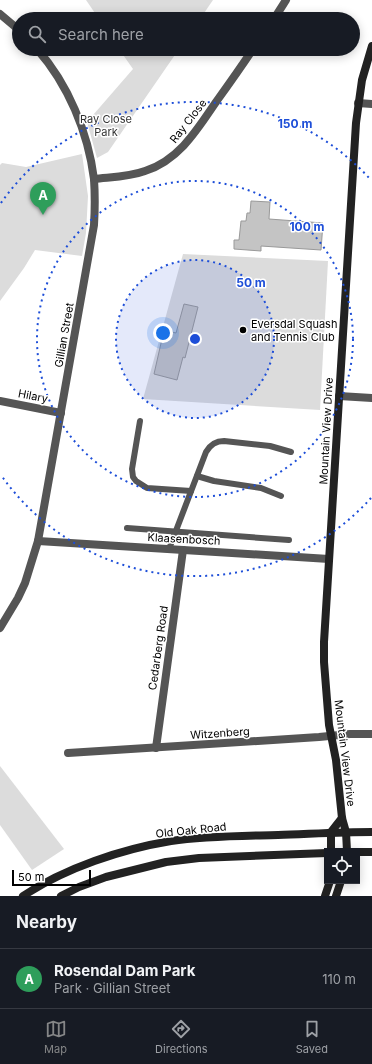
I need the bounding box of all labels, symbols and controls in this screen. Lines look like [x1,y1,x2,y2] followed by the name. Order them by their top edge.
[12,12,360,56] search box
[26,23,48,45] icon: search
[58,25,144,44] text: Search here
[167,96,209,146] street label: Ray Close
[80,112,132,139] park label: Ray Close Park
[278,116,312,131] text: 150 m
[30,182,56,215] pin: A
[289,219,325,234] text: 100 m
[236,275,266,290] text: 50 m
[51,301,77,369] street label: Gillian Street
[251,317,337,344] place label: Eversdal Squash and Tennis Club
[153,323,173,343] your location
[238,325,248,335] marker: Eversdal Squash and Tennis Club
[188,332,202,346] centre of rings
[316,377,336,485] street label: Mountain View Drive
[17,386,49,406] street label: Hilary
[147,530,221,548] street label: Klaasenbosch
[145,605,171,691] street label: Cedarberg Road
[332,699,358,807] street label: Mountain View Drive
[190,724,250,742] street label: Witzenberg
[155,819,227,841] street label: Old Oak Road
[324,848,360,884] map controls
[324,848,360,884] button: locate
[12,868,91,887] scale bar
[18,870,44,884] text: 50 m
[16,912,77,932] text: Nearby
[54,961,195,980] text: Rosendal Dam Park
[24,971,34,987] text: A
[322,971,356,987] text: 110 m
[54,980,171,996] text: Park · Gillian Street
[44,1018,67,1056] tab: Map
[155,1018,208,1056] tab: Directions
[296,1018,328,1056] tab: Saved

